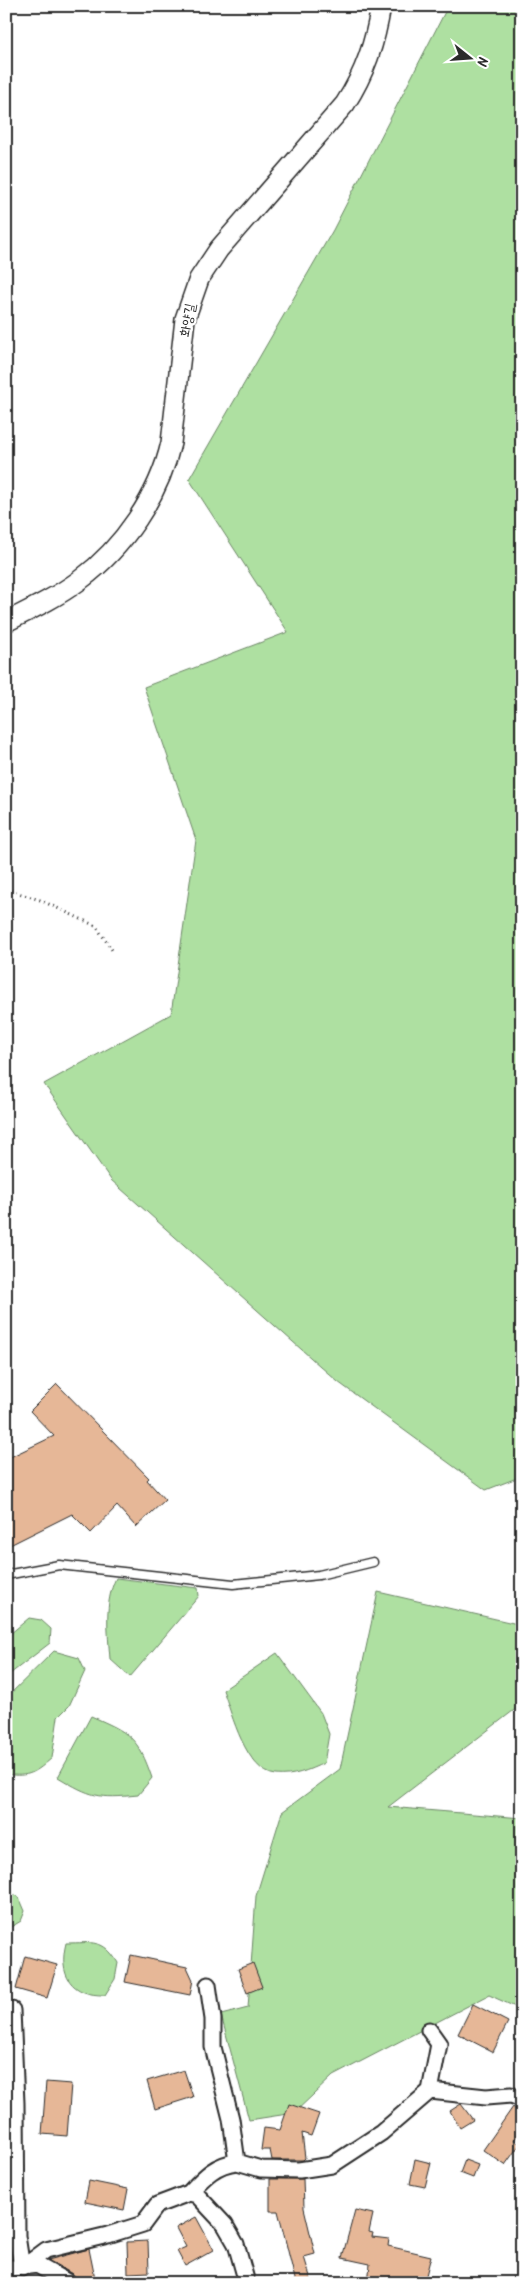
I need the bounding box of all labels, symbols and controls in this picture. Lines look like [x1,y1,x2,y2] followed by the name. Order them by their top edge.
[446,32,496,82] north arrow
[470,54,493,69] text: N
[174,301,202,339] street label: 화양길

